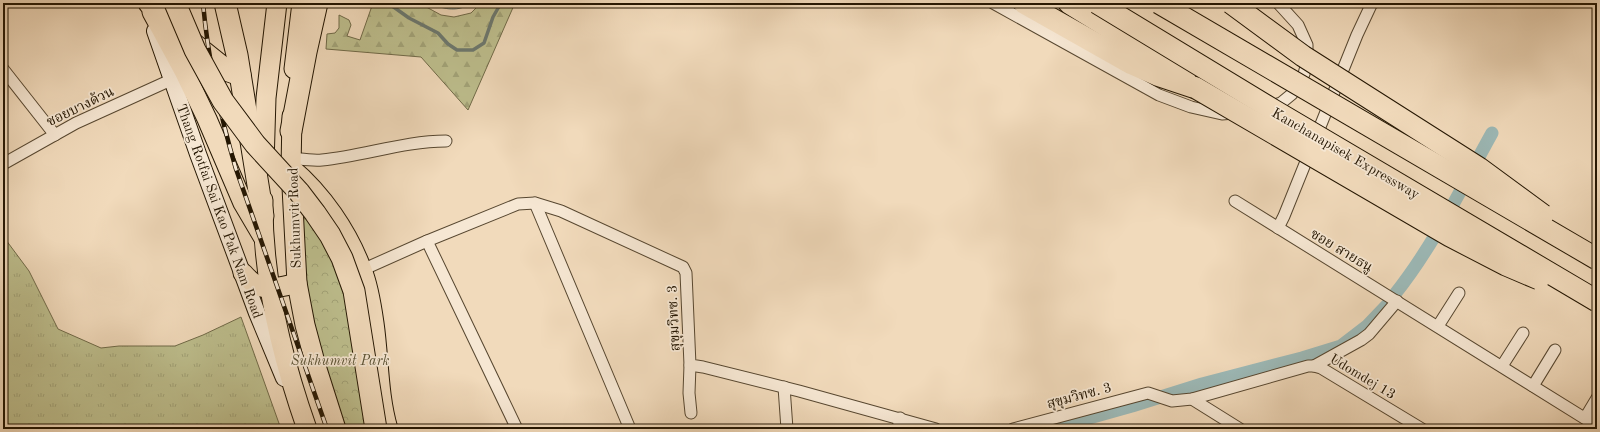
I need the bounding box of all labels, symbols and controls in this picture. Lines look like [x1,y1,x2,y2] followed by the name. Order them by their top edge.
[44,83,116,129] street label: ซอยบางด้วน
[174,102,265,321] street label: Thang Rotfai Sai Kao Pak Nam Road
[1269,106,1422,202] street label: Kanchanapisek Expressway
[286,167,304,269] street label: Sukhumvit Road
[1307,227,1375,276] street label: ซอย สายธนู
[664,284,684,352] street label: สุขุมวิทซ. 3
[1327,352,1398,402] street label: Udomdej 13
[291,354,389,368] park label: Sukhumvit Park
[1045,380,1113,412] street label: สุขุมวิทซ. 3

